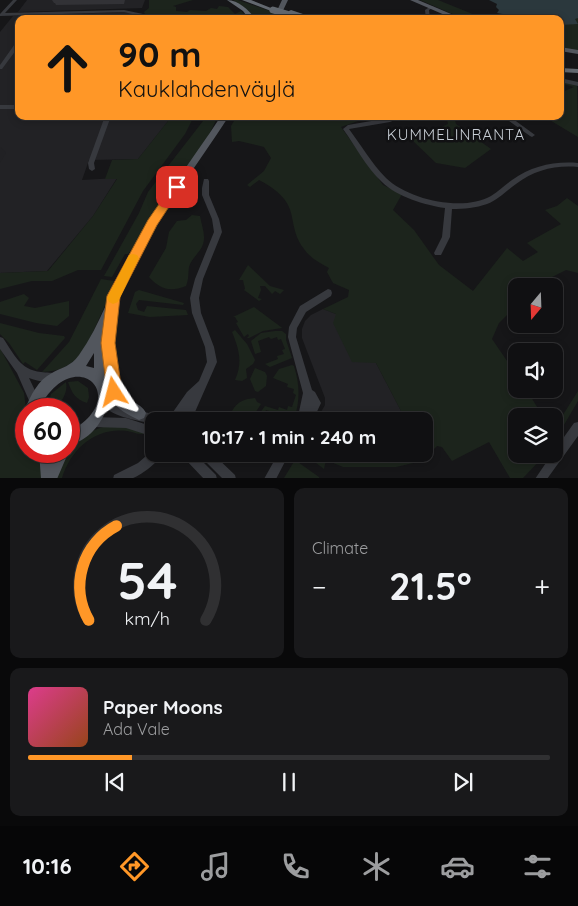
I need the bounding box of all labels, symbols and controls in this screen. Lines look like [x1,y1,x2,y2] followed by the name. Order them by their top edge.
[118,32,201,76] text: 90 m
[35,35,100,100] icon: ahead
[118,75,295,103] text: Kauklahdenväylä
[387,125,525,144] district label: KUMMELINRANTA
[156,166,198,208] pin
[163,173,191,201] icon: arrive
[508,278,562,332] north arrow
[508,278,563,463] map controls
[508,343,563,398] button: sound
[87,365,139,417] position arrow
[15,398,80,463] speed limit sign: 60
[508,408,563,463] button: layers
[202,425,376,449] text: 10:17 · 1 min · 240 m
[312,538,368,558] text: Climate
[117,547,177,612] text: 54
[389,562,472,610] text: 21.5°
[312,569,327,604] text: −
[534,569,550,604] text: +
[124,607,170,629] text: km/h
[103,695,223,719] text: Paper Moons
[103,719,170,739] text: Ada Vale
[101,768,129,796] icon: previous
[275,768,303,796] icon: pause
[449,768,477,796] icon: next
[117,849,152,884] icon: directions
[198,849,233,884] icon: music
[278,849,313,884] icon: phone
[359,849,394,884] icon: climate
[440,849,475,884] icon: car
[520,849,555,884] icon: filters
[23,852,72,880] text: 10:16

